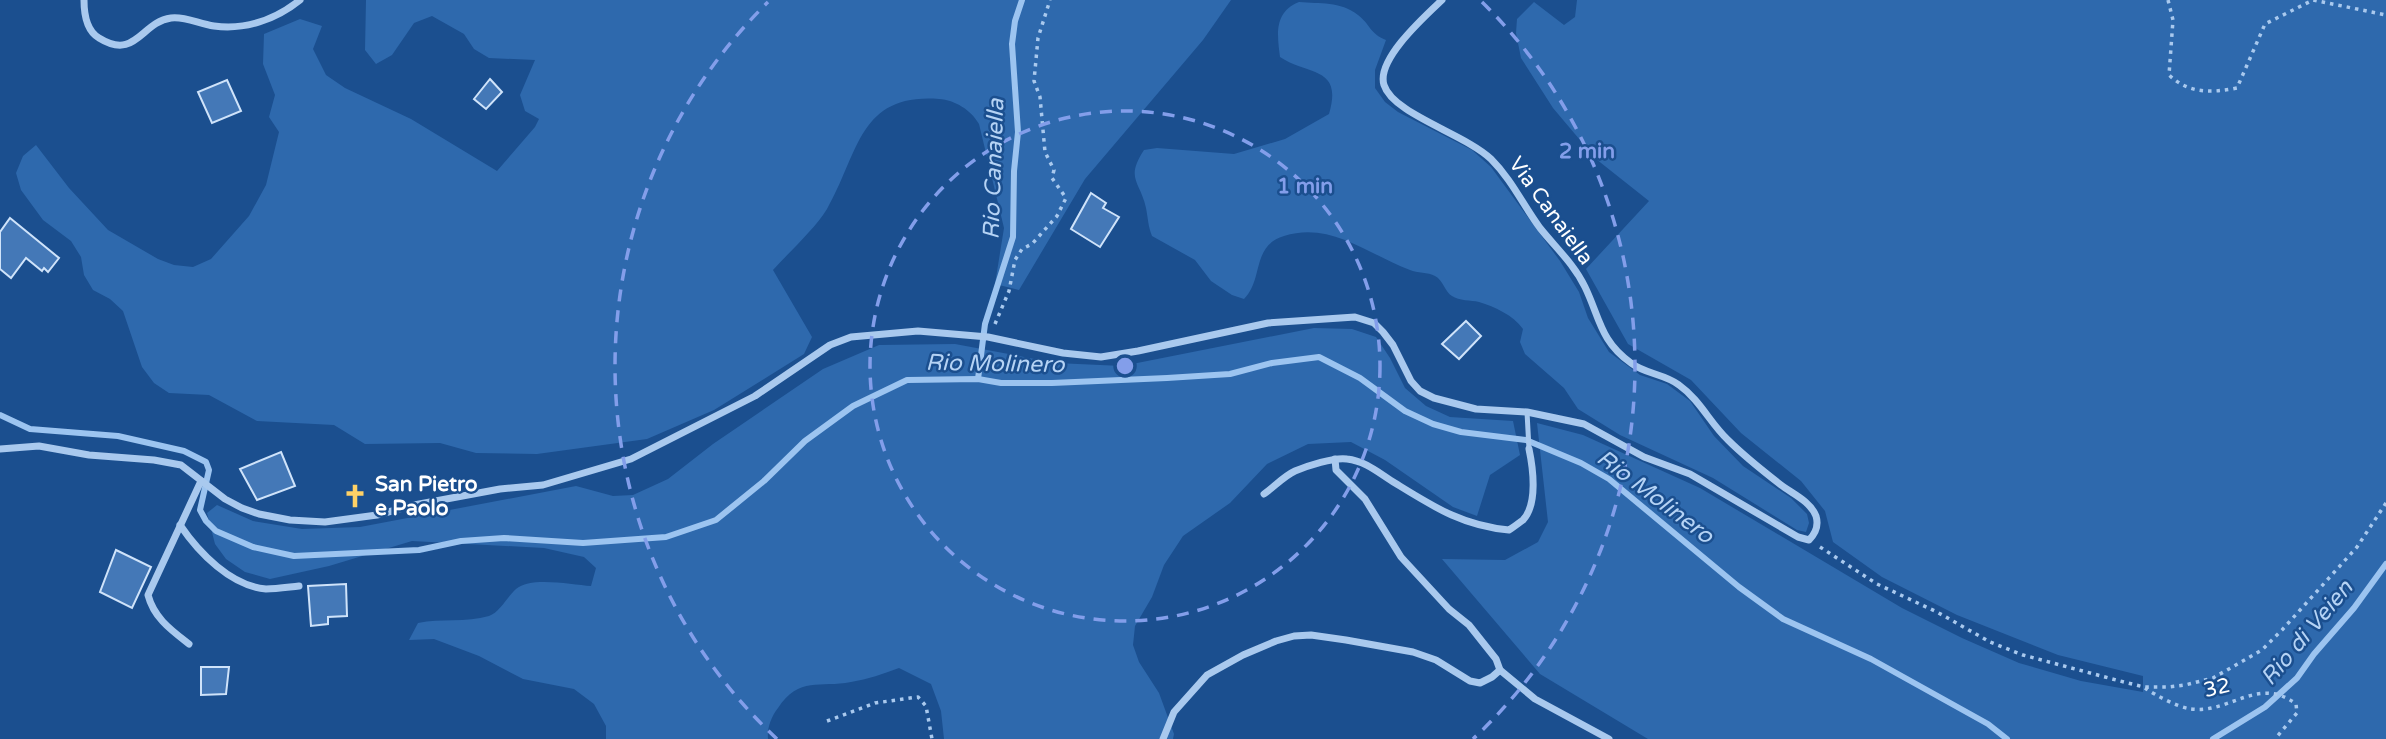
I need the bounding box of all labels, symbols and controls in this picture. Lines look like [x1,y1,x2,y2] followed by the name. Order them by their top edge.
[978,97,1010,240] water label: Rio Canaiella
[1559,139,1615,164] text: 2 min
[1503,152,1599,270] street label: Via Canaiella
[1277,174,1333,199] text: 1 min
[925,349,1066,379] water label: Rio Molinero
[1113,354,1137,378] centre of rings
[1591,444,1720,551] water label: Rio Molinero
[375,472,478,521] place label: San Pietro e Paolo
[341,482,369,510] church icon: San Pietro e Paolo
[2255,574,2360,691] water label: Rio di Veien
[2201,673,2233,703] street label: 32

